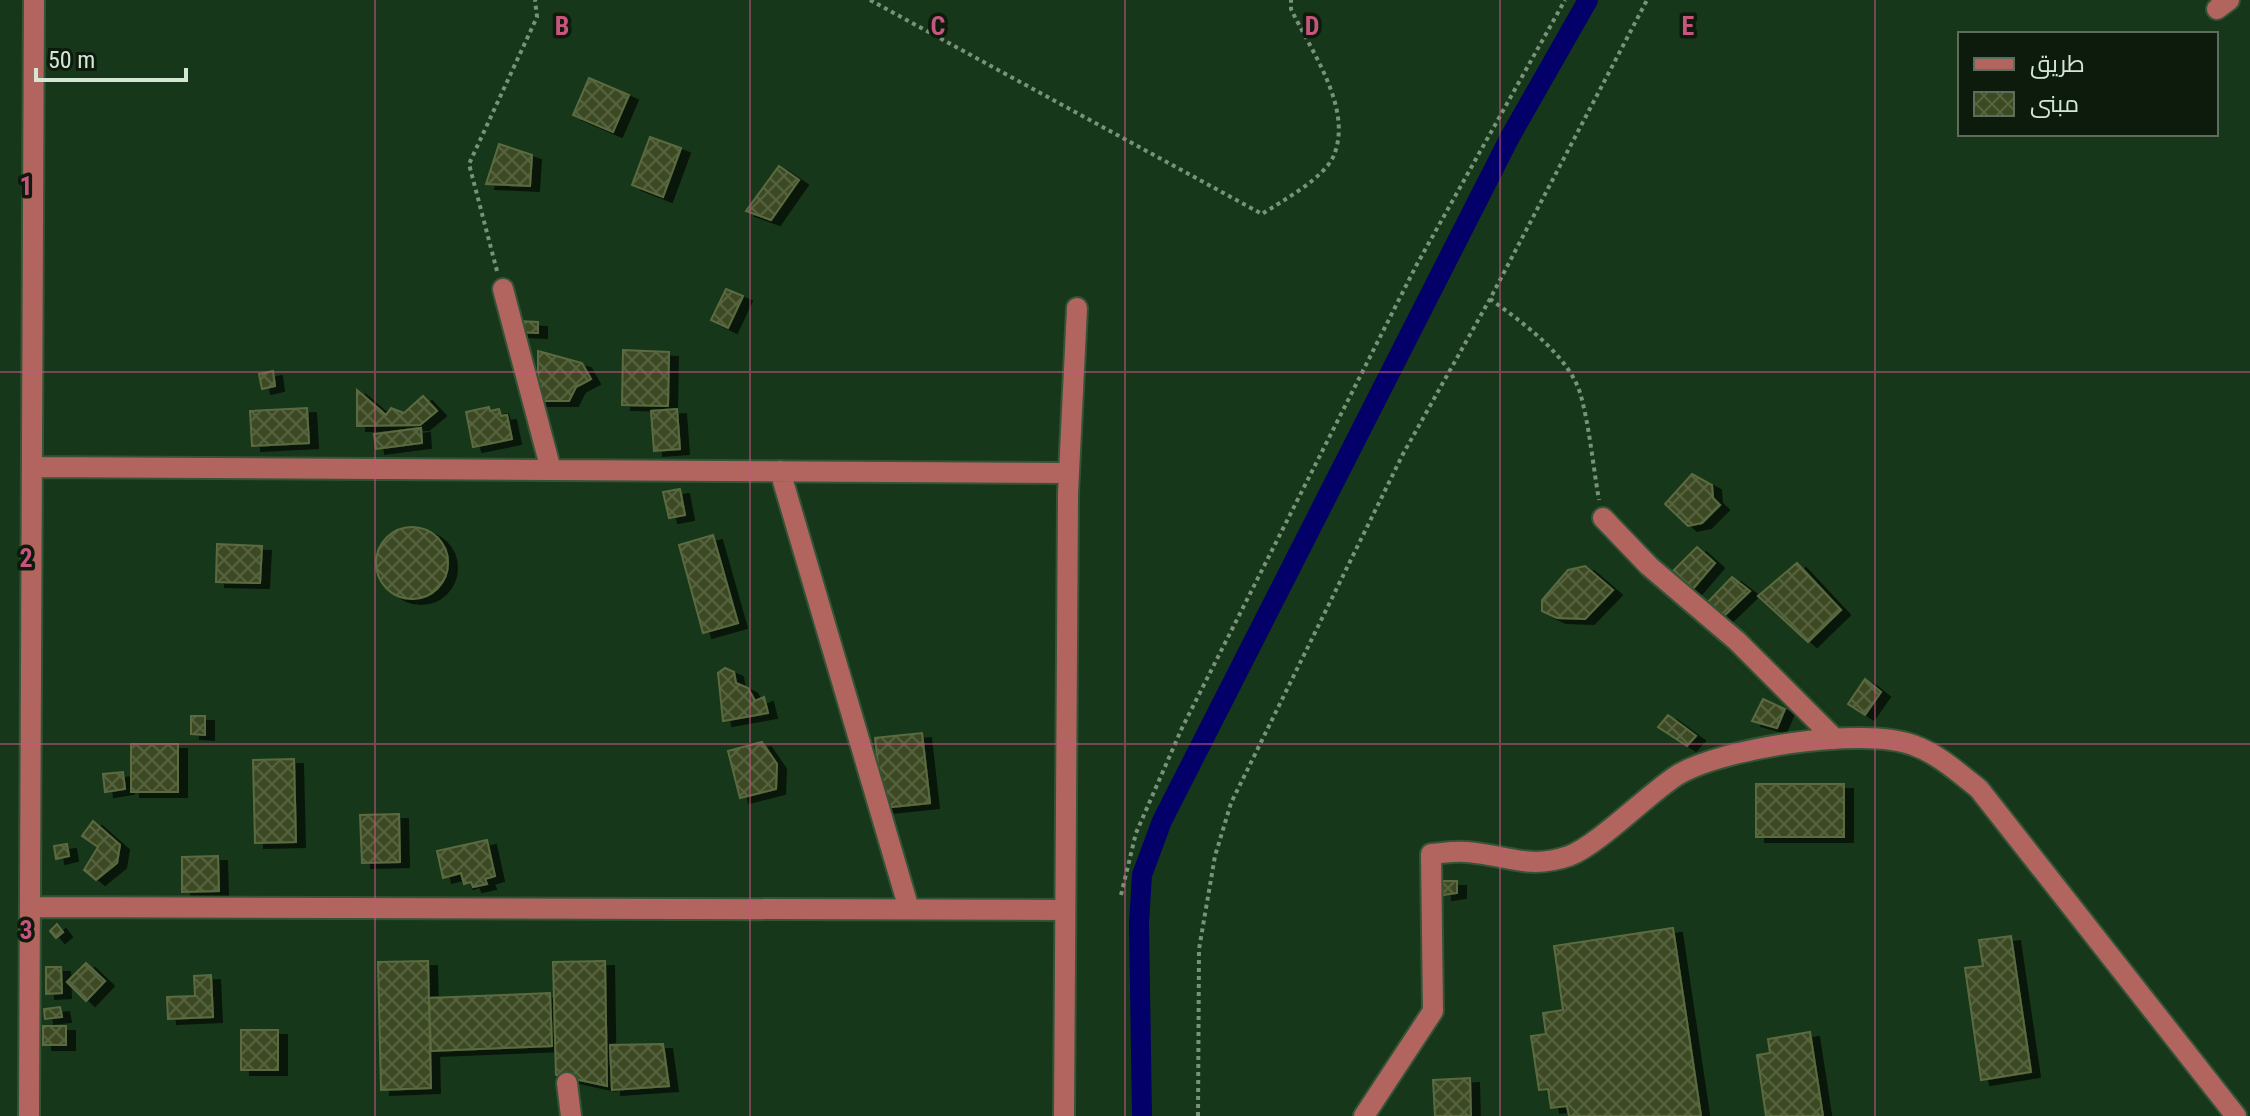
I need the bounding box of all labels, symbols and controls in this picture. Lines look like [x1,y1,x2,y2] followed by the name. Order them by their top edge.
[555,11,569,41] text: B
[931,11,946,41] text: C
[1305,11,1319,41] text: D
[1682,11,1695,41] text: E
[36,32,186,82] scale bar
[1958,32,2218,136] legend
[48,46,95,74] text: 50 m
[2030,50,2085,79] text: طريق
[2030,90,2079,118] text: مبنى
[19,171,33,201] text: 1
[19,543,33,573] text: 2
[19,915,33,945] text: 3

